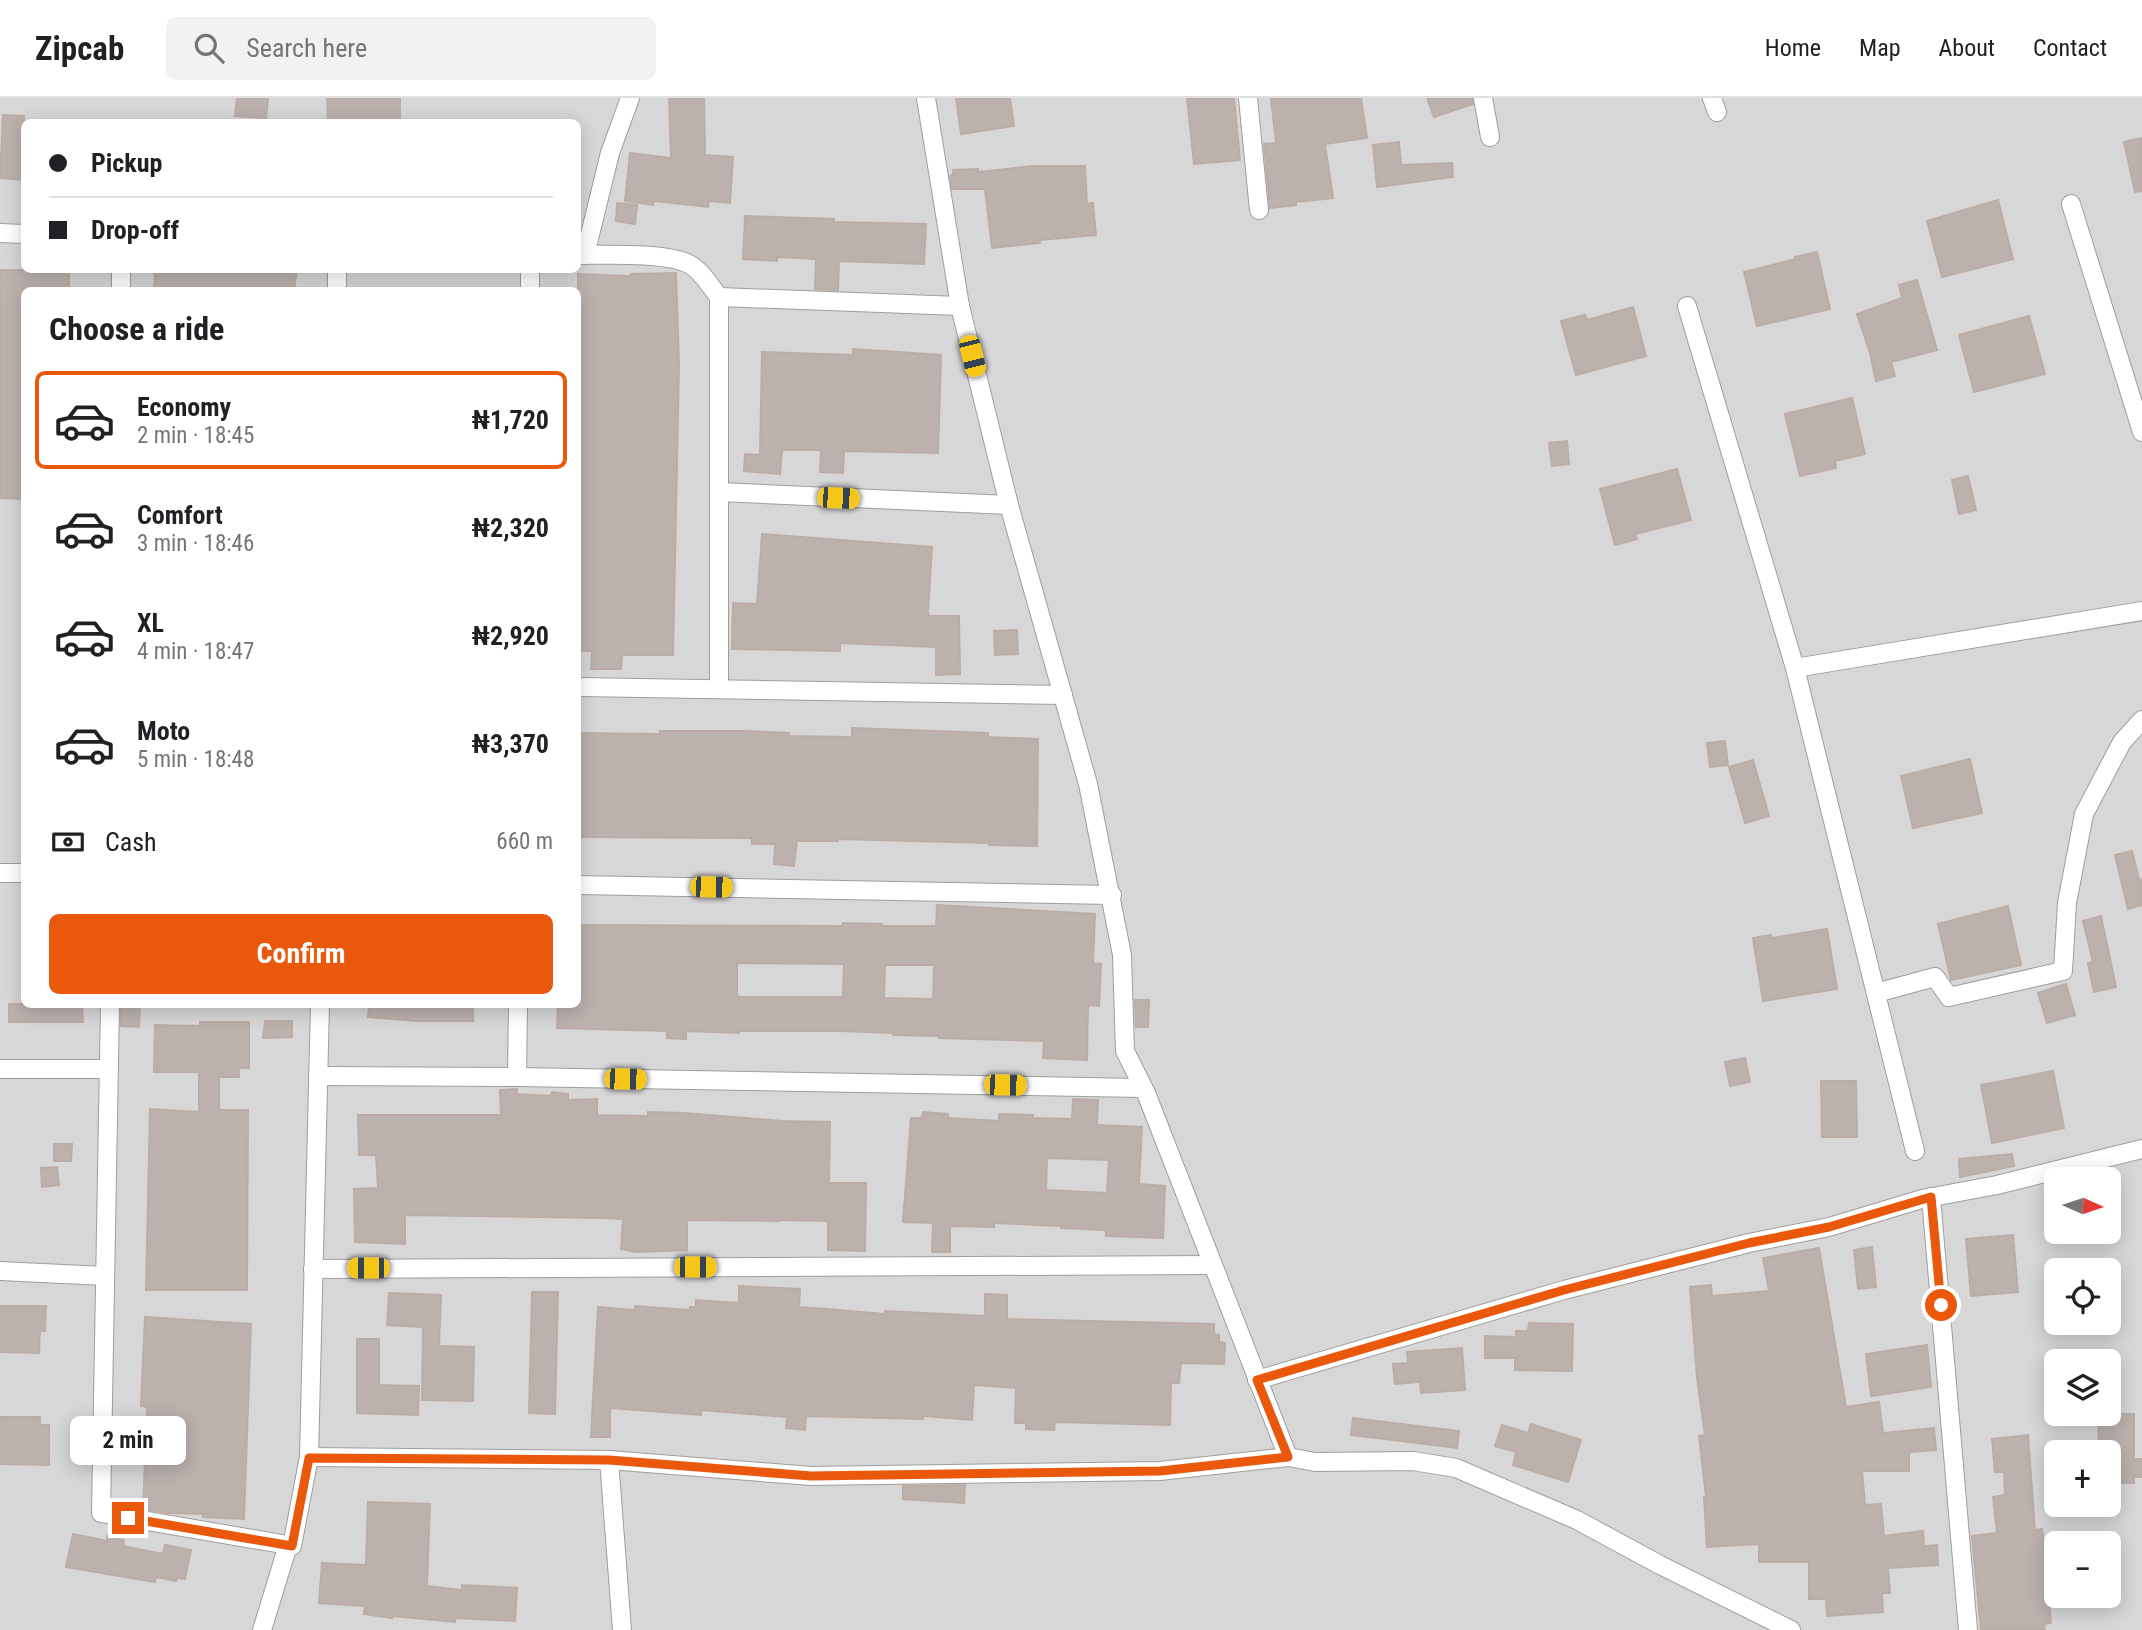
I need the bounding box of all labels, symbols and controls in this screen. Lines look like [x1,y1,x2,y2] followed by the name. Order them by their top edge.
[166,17,656,80] search box
[35,29,124,68] text: Zipcab
[190,29,228,67] icon: search
[246,33,367,63] text: Search here
[1765,34,1821,62] text: Home
[1859,34,1901,62] text: Map
[1939,34,1995,62] text: About
[2033,34,2107,62] text: Contact
[91,148,162,178] text: Pickup
[91,215,179,245] text: Drop-off
[49,310,224,348] text: Choose a ride
[957,333,988,379] car
[53,389,116,452] icon: car
[137,392,231,422] text: Economy
[472,405,549,435] text: ₦1,720
[137,422,254,449] text: 2 min · 18:45
[817,487,860,509] car
[53,497,116,560] icon: car
[137,500,223,530] text: Comfort
[472,513,549,543] text: ₦2,320
[137,530,254,557] text: 3 min · 18:46
[53,605,116,668] icon: car
[137,608,164,638] text: XL
[472,621,549,651] text: ₦2,920
[137,638,254,665] text: 4 min · 18:47
[53,713,116,776] icon: car
[137,716,190,746] text: Moto
[472,729,549,759] text: ₦3,370
[137,746,254,773] text: 5 min · 18:48
[49,823,87,861] icon: cash
[105,827,157,857] text: Cash
[496,828,553,855] text: 660 m
[690,876,733,898] car
[49,914,553,994] button: Confirm
[604,1068,647,1090] car
[984,1074,1027,1096] car
[2044,1167,2121,1244] north arrow
[2044,1167,2121,1608] map controls
[675,1257,717,1278] car
[348,1258,390,1279] car
[2044,1258,2121,1335] button: locate
[1925,1289,1957,1321] route start
[2044,1349,2121,1426] button: layers
[70,1416,186,1466] callout: 2 min
[102,1427,154,1454] text: 2 min
[2044,1440,2121,1517] button: +
[112,1502,144,1534] route end
[2044,1531,2121,1608] button: −

